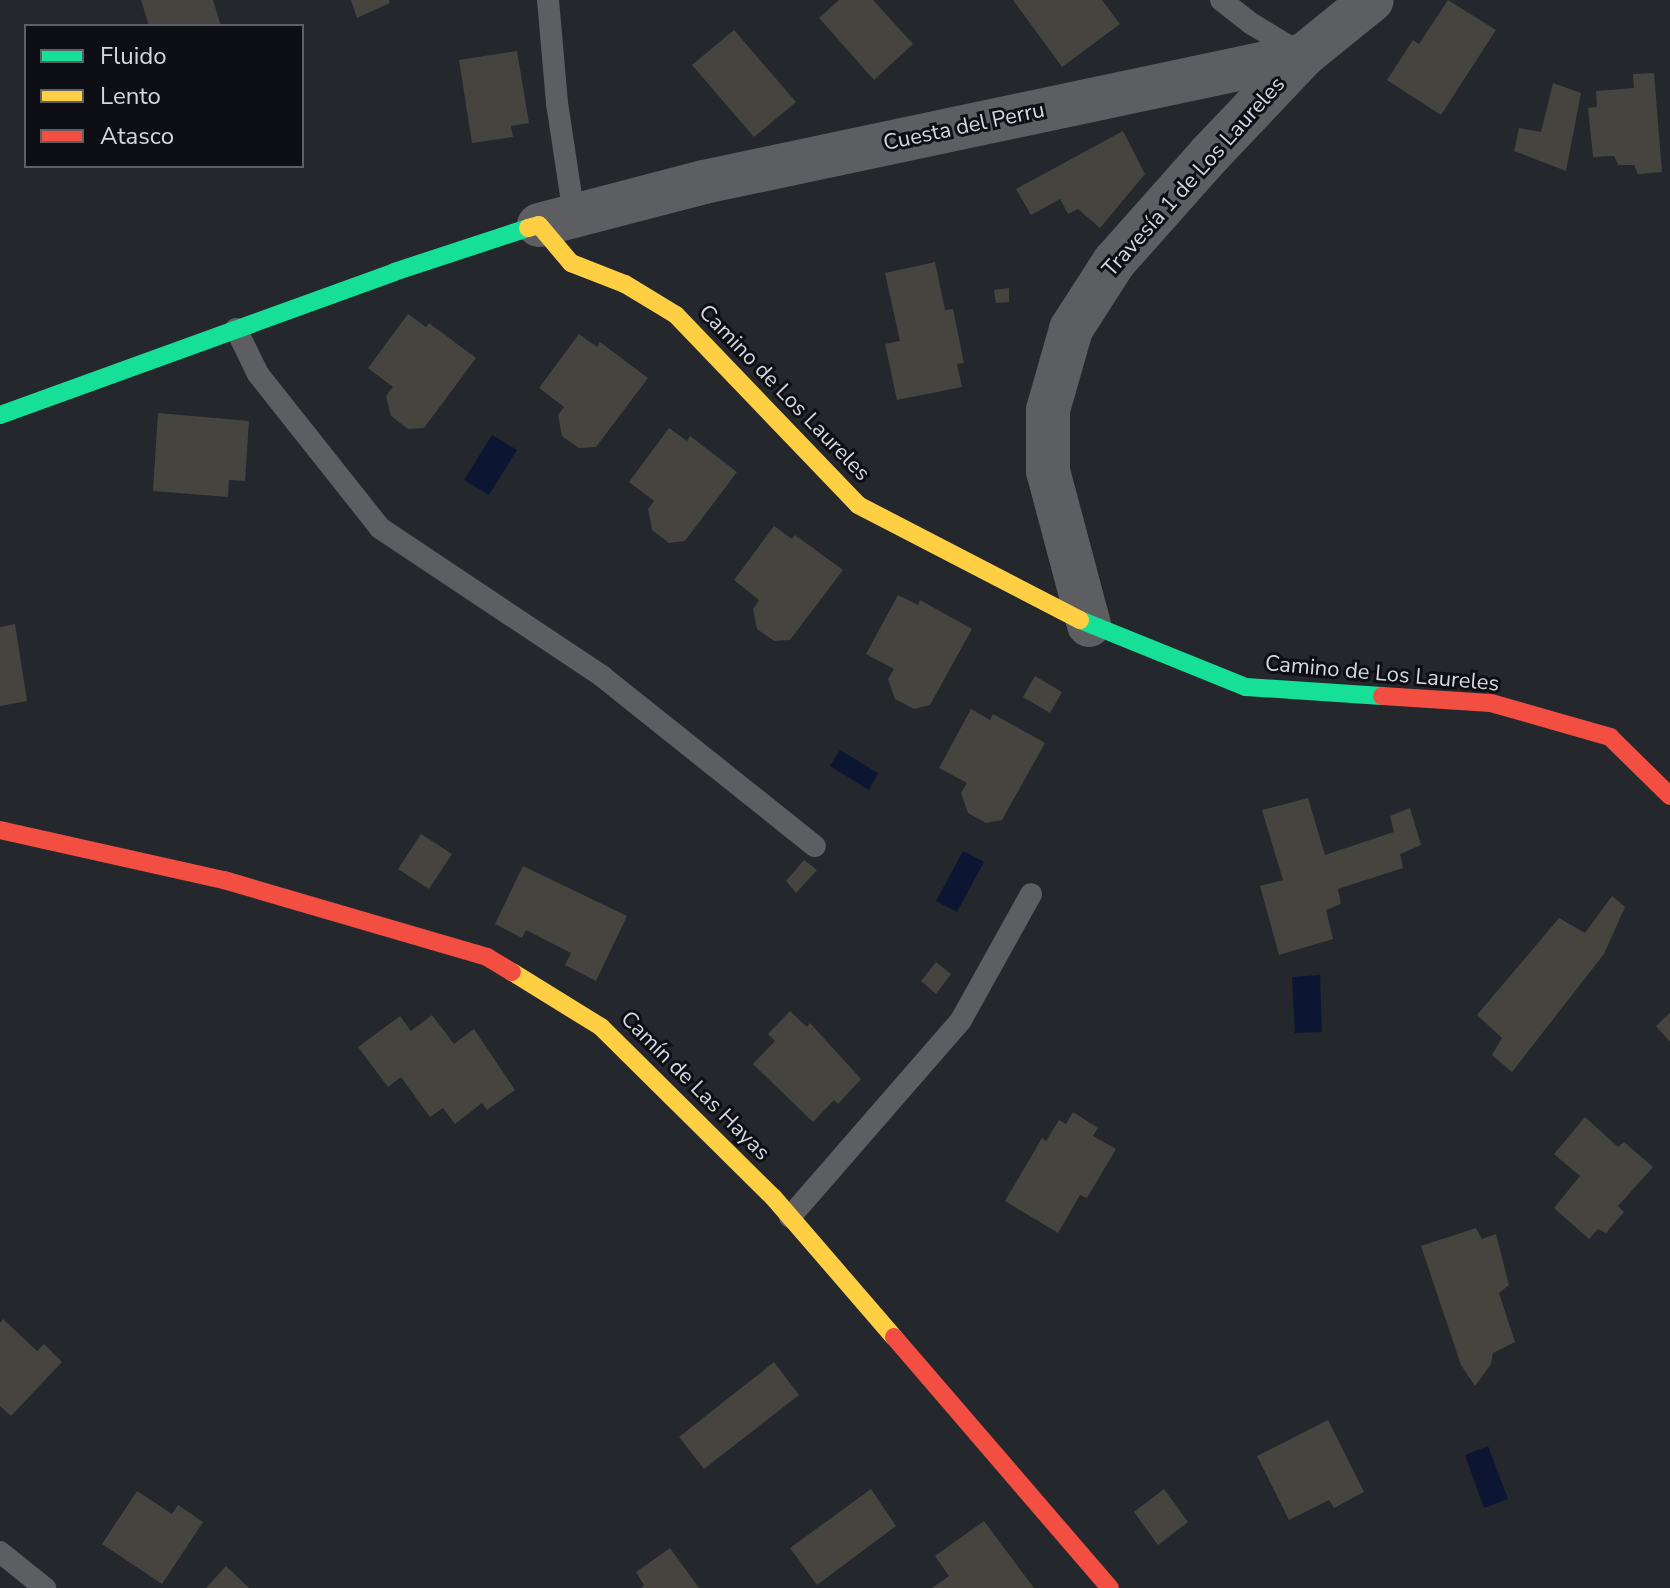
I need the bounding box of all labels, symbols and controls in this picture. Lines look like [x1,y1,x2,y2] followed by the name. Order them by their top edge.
[24,24,304,168] legend
[100,40,167,72] text: Fluido
[1097,71,1291,283] street label: Travesía 1 de Los Laureles
[100,80,161,112] text: Lento
[881,97,1047,157] street label: Cuesta del Perru
[100,120,174,152] text: Atasco
[693,299,875,487] street label: Camino de Los Laureles
[1264,651,1500,697] street label: Camino de Los Laureles
[615,1006,775,1166] street label: Camín de Las Hayas

